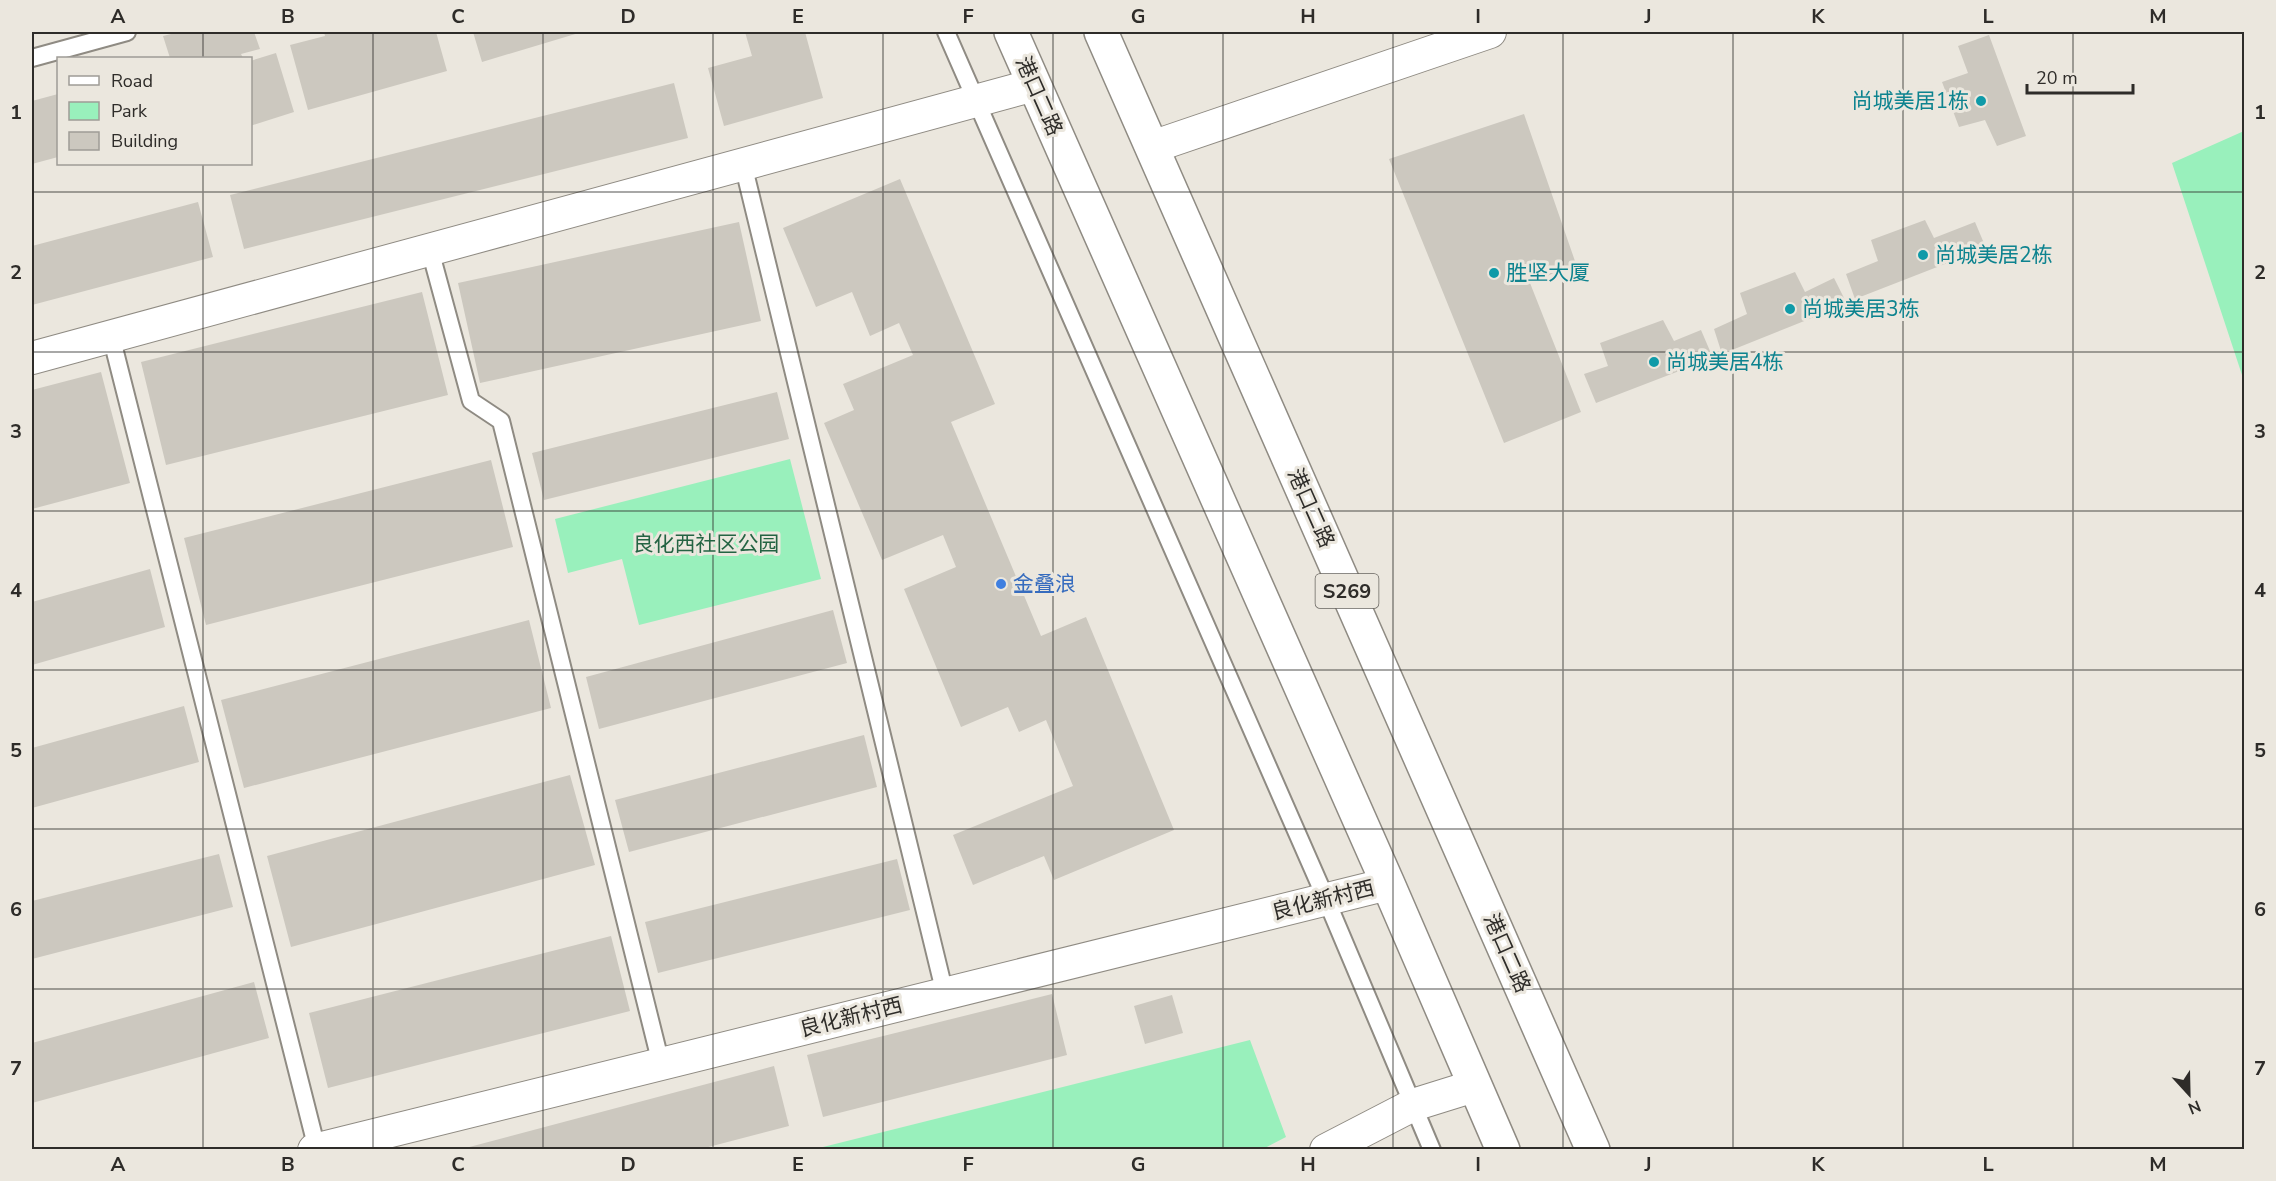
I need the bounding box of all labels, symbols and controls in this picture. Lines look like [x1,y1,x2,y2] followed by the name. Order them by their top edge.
[111,3,126,30] text: A
[281,3,295,30] text: B
[451,3,465,30] text: C
[620,3,636,30] text: D
[792,3,804,30] text: E
[962,3,974,30] text: F
[1131,3,1145,30] text: G
[1300,3,1316,30] text: H
[1475,3,1481,30] text: I
[1643,3,1652,30] text: J
[1811,3,1825,30] text: K
[1982,3,1994,30] text: L
[2149,3,2167,30] text: M
[1009,52,1069,140] street label: 港口二路
[57,57,252,165] legend
[2027,57,2134,95] scale bar
[2036,66,2078,90] text: 20 m
[111,69,153,93] text: Road
[1851,87,1969,115] place label: 尚城美居1栋
[1974,94,1988,108] marker: 尚城美居1栋
[10,99,22,126] text: 1
[111,99,148,123] text: Park
[2254,99,2266,126] text: 1
[111,129,178,153] text: Building
[1935,241,2053,269] place label: 尚城美居2栋
[1916,248,1930,262] marker: 尚城美居2栋
[10,259,22,286] text: 2
[1506,259,1590,287] place label: 胜坚大厦
[2254,259,2266,286] text: 2
[1487,266,1501,280] marker: 胜坚大厦
[1802,295,1920,323] place label: 尚城美居3栋
[1783,302,1797,316] marker: 尚城美居3栋
[1666,348,1784,376] place label: 尚城美居4栋
[1647,355,1661,369] marker: 尚城美居4栋
[10,418,22,445] text: 3
[2254,418,2266,445] text: 3
[1281,464,1341,552] street label: 港口二路
[633,530,780,558] park label: 良化西社区公园
[1013,570,1076,598] place label: 金叠浪
[1316,574,1378,608] road number: S269
[10,577,22,604] text: 4
[994,577,1008,591] marker: 金叠浪
[2254,577,2266,604] text: 4
[10,737,22,764] text: 5
[2254,737,2266,764] text: 5
[1269,874,1377,926] street label: 良化新村西
[10,896,22,923] text: 6
[2254,896,2266,923] text: 6
[1477,909,1537,997] street label: 港口二路
[797,991,905,1043] street label: 良化新村西
[10,1055,22,1082] text: 7
[2254,1055,2266,1082] text: 7
[2159,1064,2219,1124] north arrow
[2185,1095,2204,1119] text: N
[111,1151,126,1178] text: A
[281,1151,295,1178] text: B
[451,1151,465,1178] text: C
[620,1151,636,1178] text: D
[792,1151,804,1178] text: E
[962,1151,974,1178] text: F
[1131,1151,1145,1178] text: G
[1300,1151,1316,1178] text: H
[1475,1151,1481,1178] text: I
[1643,1151,1652,1178] text: J
[1811,1151,1825,1178] text: K
[1982,1151,1994,1178] text: L
[2149,1151,2167,1178] text: M

